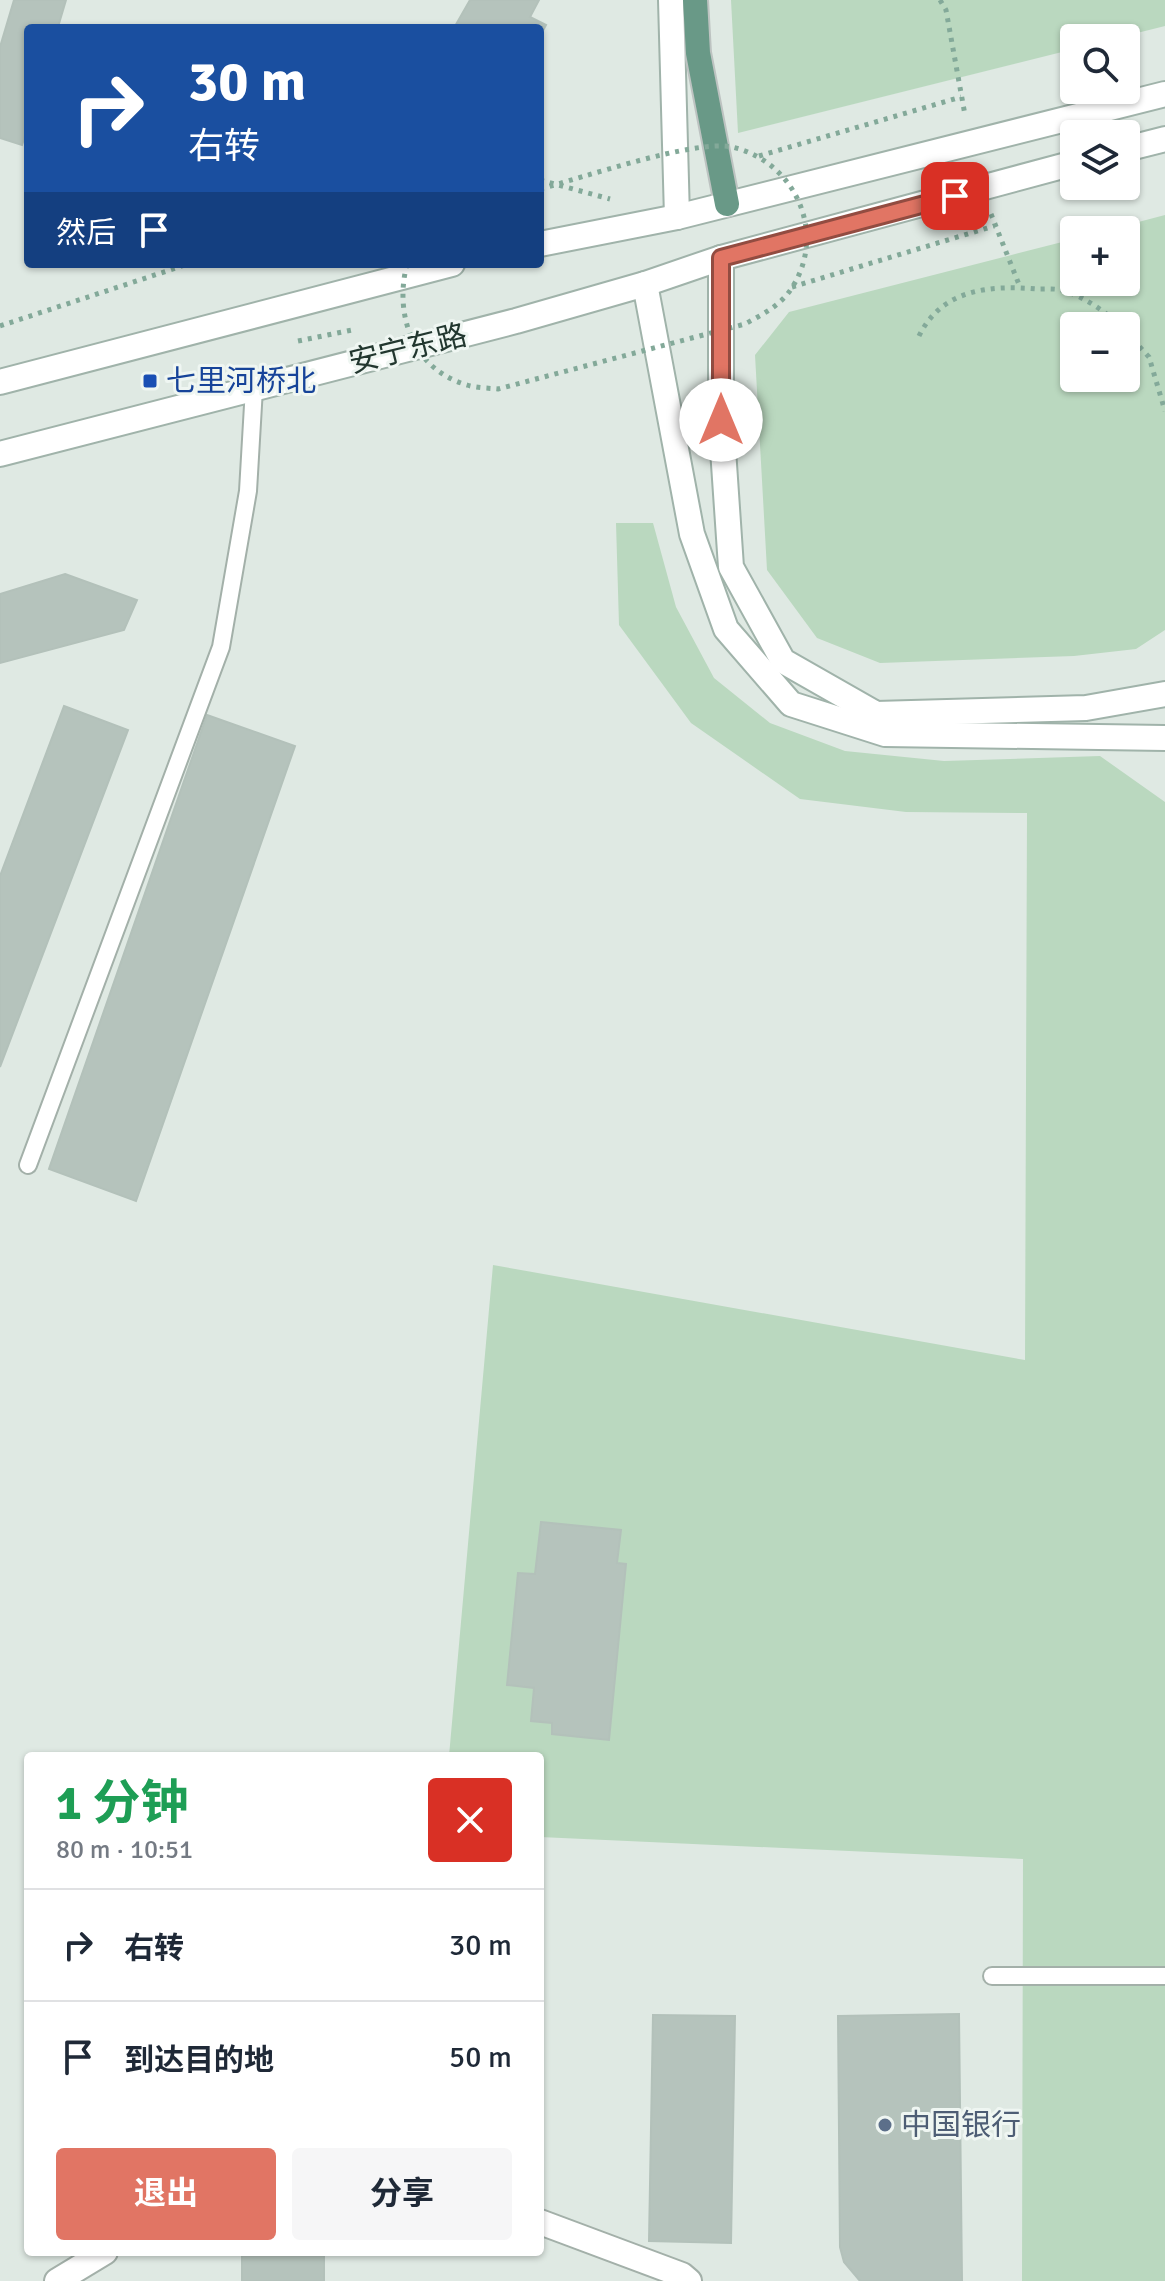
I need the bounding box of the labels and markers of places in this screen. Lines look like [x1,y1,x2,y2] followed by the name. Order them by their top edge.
[921,162,989,230] pin
[166,363,316,400] place label: 七里河桥北
[141,372,159,390] marker: 七里河桥北
[901,2107,1021,2144] place label: 中国银行
[876,2116,894,2134] marker: 中国银行

